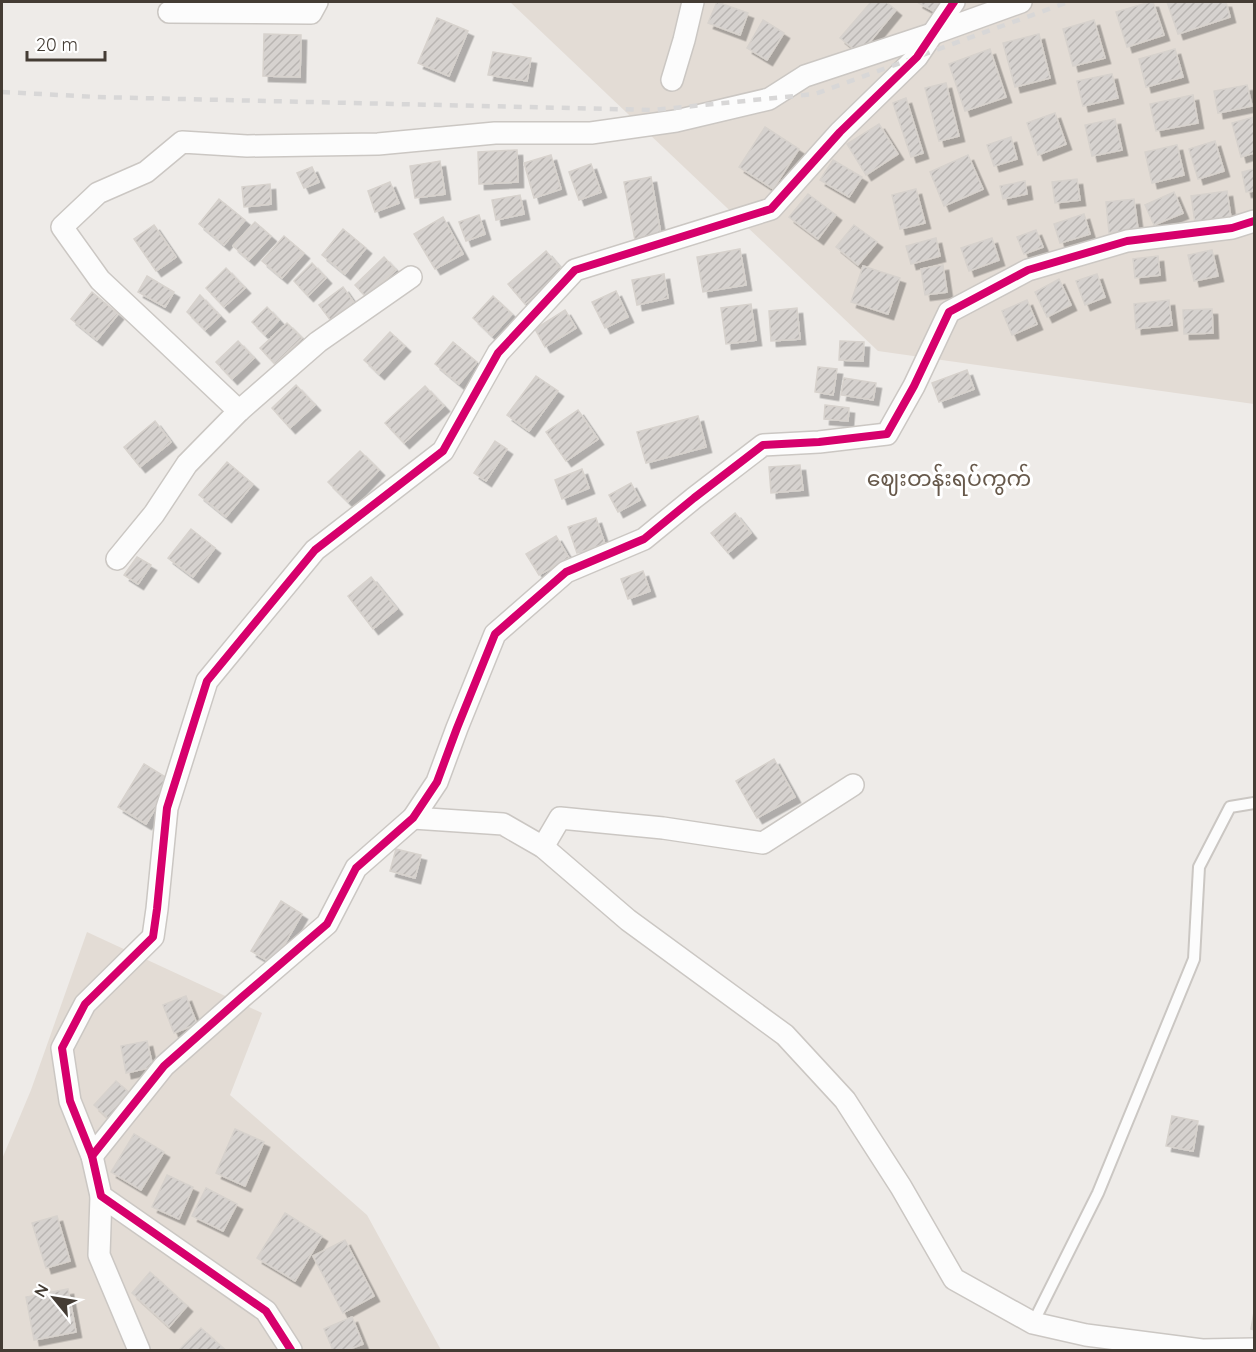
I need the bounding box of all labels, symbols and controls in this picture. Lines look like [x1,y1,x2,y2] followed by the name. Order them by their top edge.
[27,24,105,62] scale bar
[36,33,78,56] text: 20 m
[867,463,1031,496] district label: ဈေးတန်းရပ်ကွက်
[24,1268,84,1328] north arrow
[29,1280,53,1301] text: N

